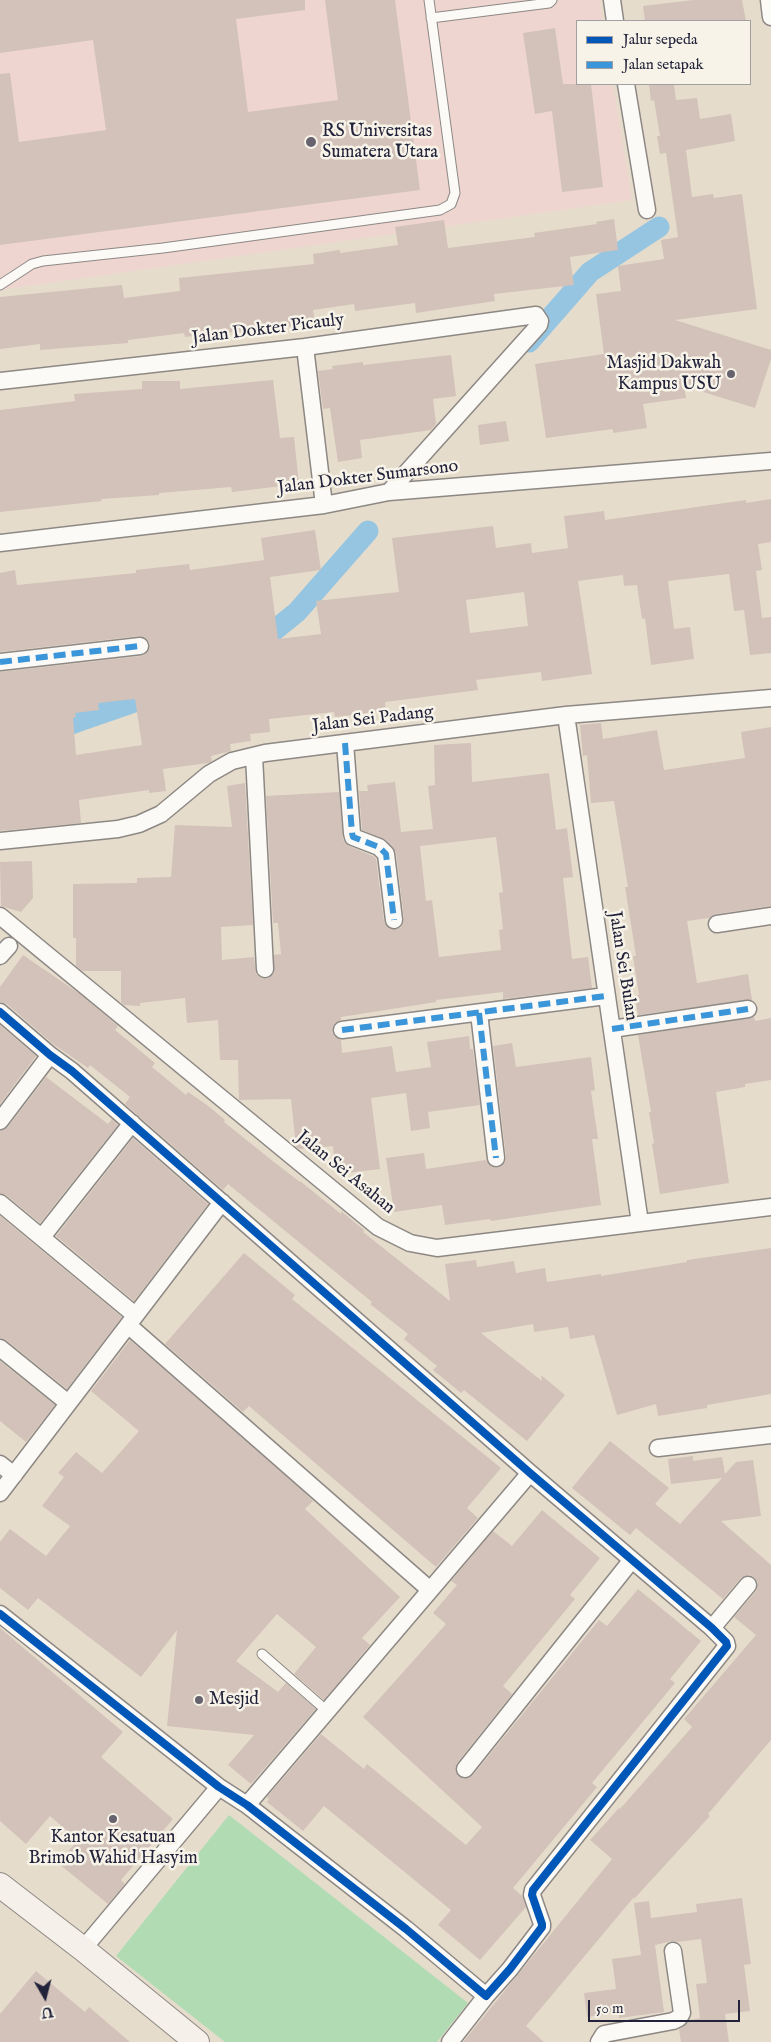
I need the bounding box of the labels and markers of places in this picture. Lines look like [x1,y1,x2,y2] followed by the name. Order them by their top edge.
[322,121,438,163] place label: RS Universitas Sumatera Utara
[304,135,318,149] marker: RS Universitas Sumatera Utara
[607,353,721,396] place label: Masjid Dakwah Kampus USU
[725,368,737,380] marker: Masjid Dakwah Kampus USU
[209,1689,259,1711] place label: Mesjid
[193,1694,205,1706] marker: Mesjid
[107,1813,119,1825] marker: Kantor Kesatuan Brimob Wahid Hasyim
[28,1827,198,1870] place label: Kantor Kesatuan Brimob Wahid Hasyim

